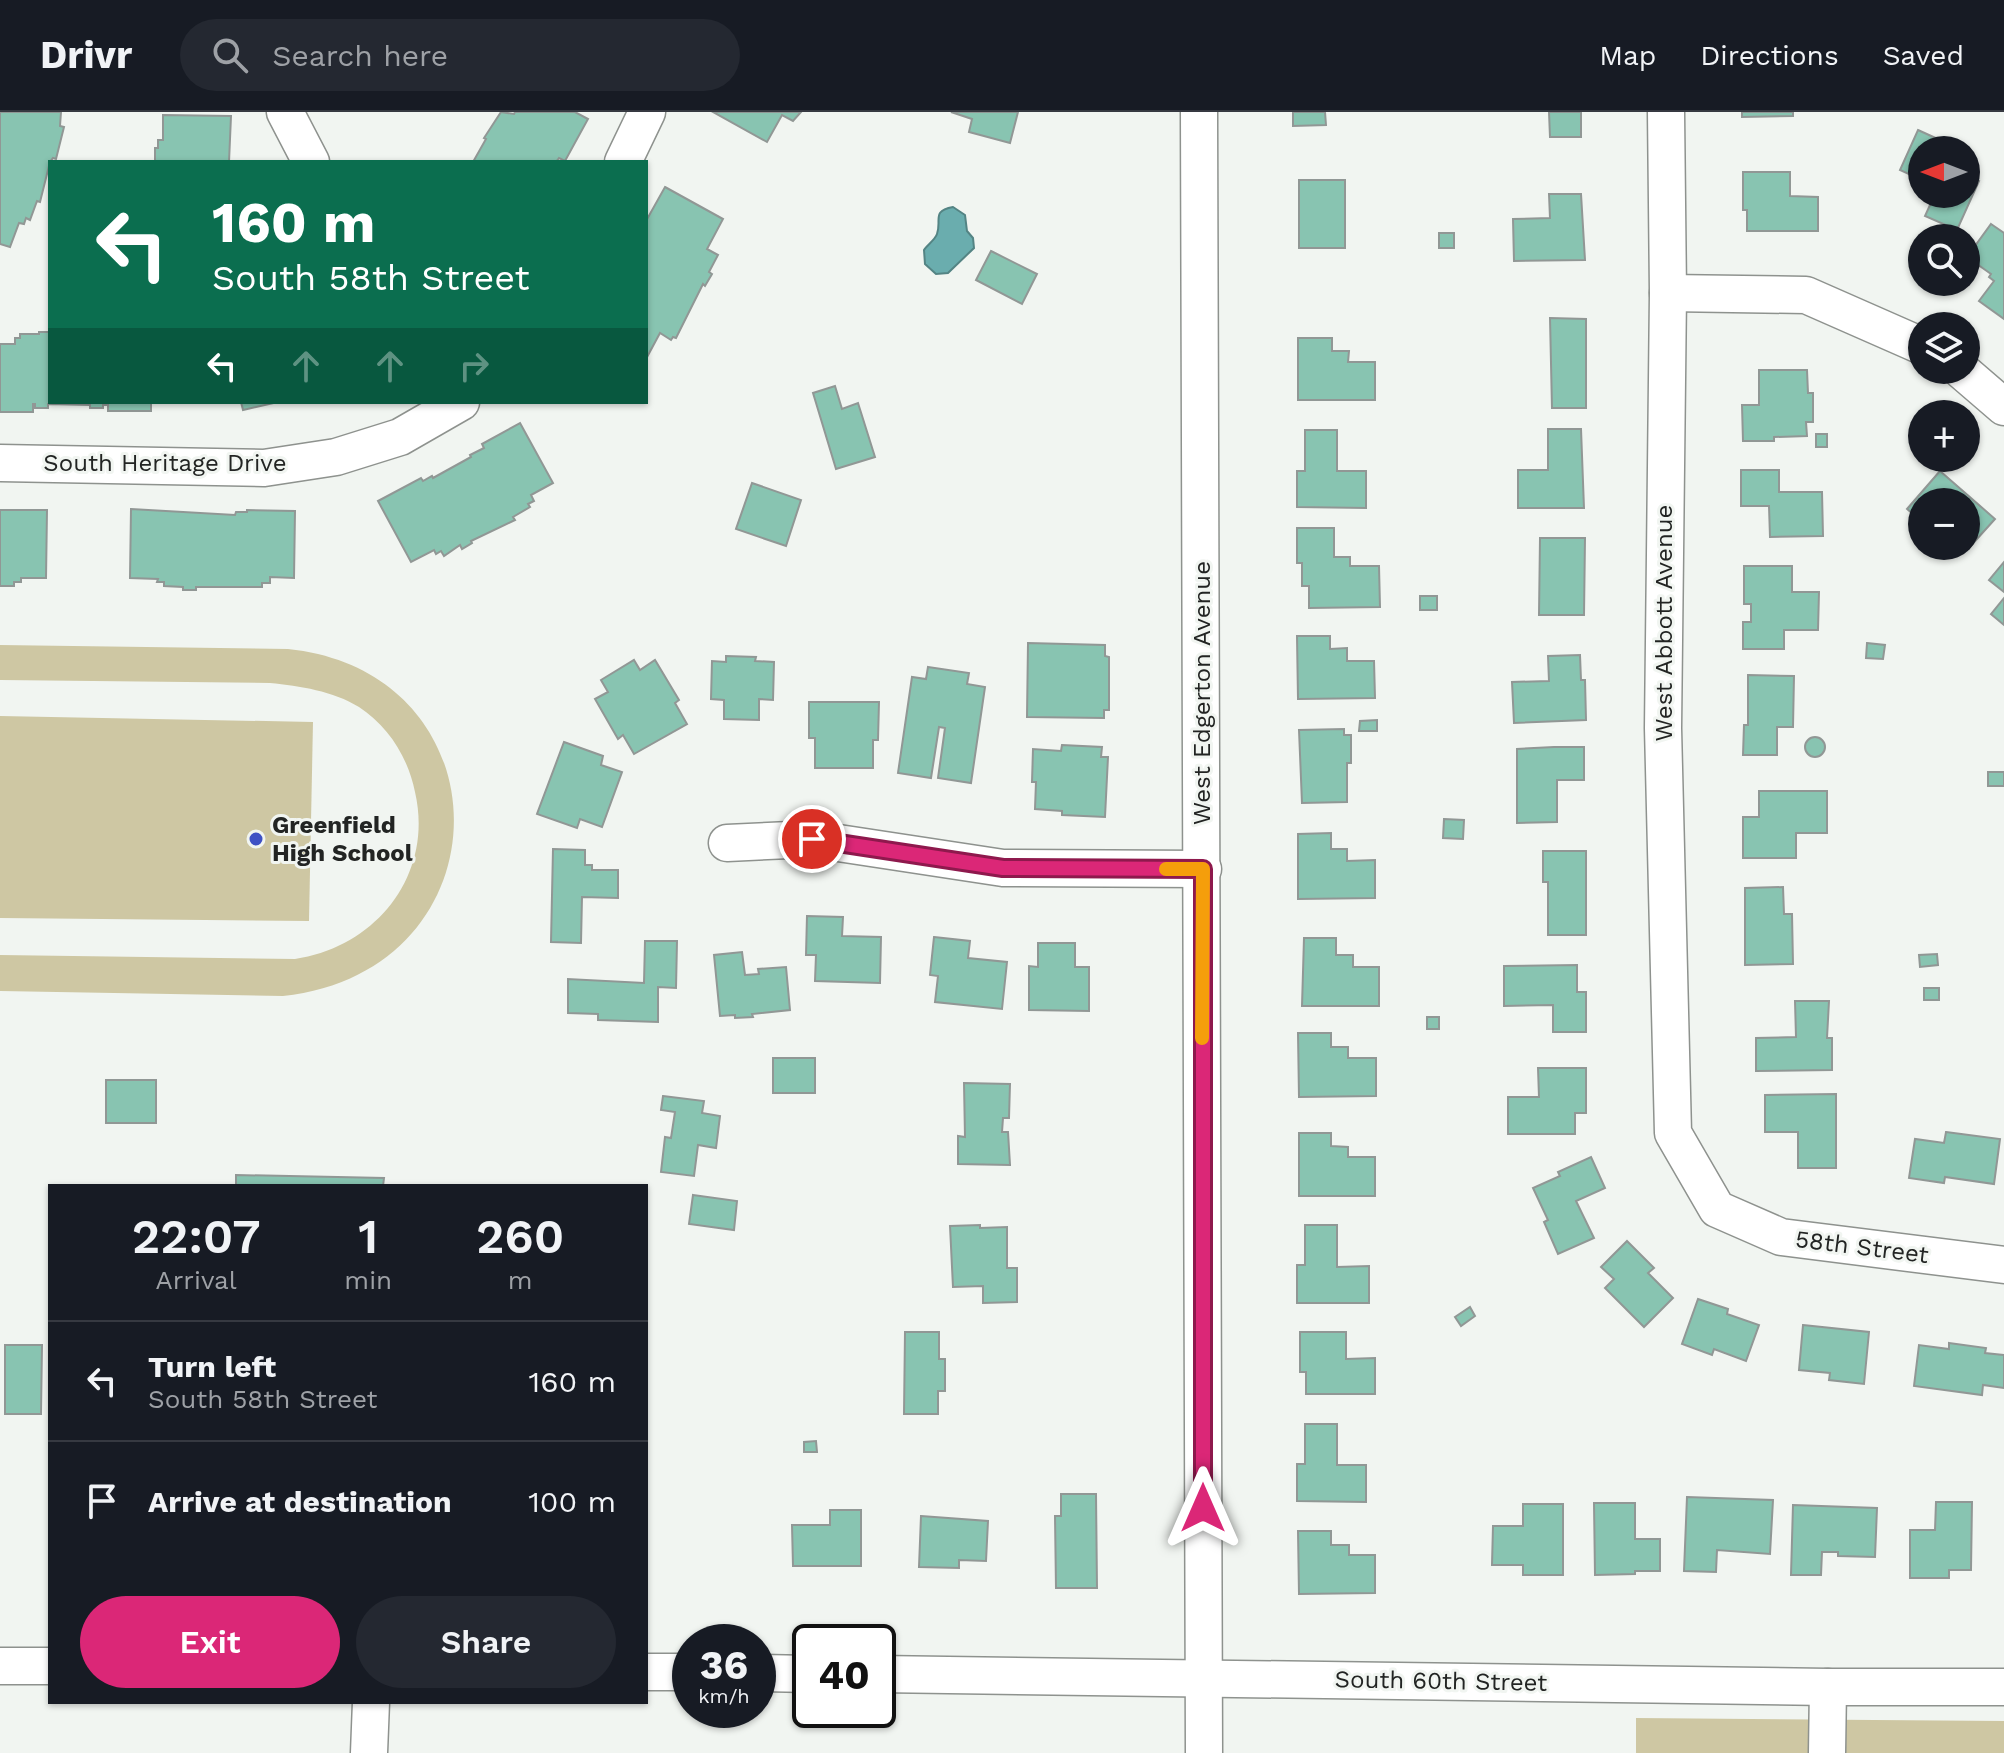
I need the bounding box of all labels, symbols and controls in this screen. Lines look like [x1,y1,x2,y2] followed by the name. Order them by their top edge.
[180,19,740,91] search box
[40,33,132,77] text: Drivr
[208,33,252,77] icon: search
[272,38,448,73] text: Search here
[1599,39,1656,72] text: Map
[1700,39,1839,72] text: Directions
[1883,39,1964,72] text: Saved
[1908,136,1980,208] north arrow
[1908,136,1980,560] map controls
[212,190,375,256] text: 160 m
[80,192,184,296] icon: left
[1908,224,1980,296] button: search
[212,257,530,299] text: South 58th Street
[1908,312,1980,384] button: layers
[200,344,244,388] icon: left
[284,344,328,388] icon: ahead
[368,344,412,388] icon: ahead
[452,344,496,388] icon: right
[1908,400,1980,472] button: +
[43,449,287,477] street label: South Heritage Drive
[1908,488,1980,560] button: −
[1650,505,1678,741] street label: West Abbott Avenue
[1188,561,1216,825] street label: West Edgerton Avenue
[778,805,846,873] pin
[272,811,413,867] place label: Greenfield High School
[790,817,834,861] icon: arrive
[247,830,265,848] marker: Greenfield High School
[132,1208,261,1265] text: 22:07
[358,1208,378,1265] text: 1
[476,1208,564,1265] text: 260
[1794,1225,1930,1269] street label: 58th Street
[156,1265,237,1295] text: Arrival
[344,1265,392,1295] text: min
[508,1265,532,1295] text: m
[148,1349,276,1384] text: Turn left
[80,1359,124,1403] icon: left
[529,1364,616,1399] text: 160 m
[148,1384,377,1414] text: South 58th Street
[1161,1466,1245,1550] position arrow
[80,1479,124,1523] icon: arrive
[148,1484,452,1519] text: Arrive at destination
[528,1484,616,1519] text: 100 m
[80,1596,340,1688] button: Exit
[356,1596,616,1688] button: Share
[792,1624,896,1728] speed limit sign: 40
[700,1642,748,1689] text: 36
[1334,1665,1548,1697] street label: South 60th Street
[698,1684,750,1708] text: km/h

